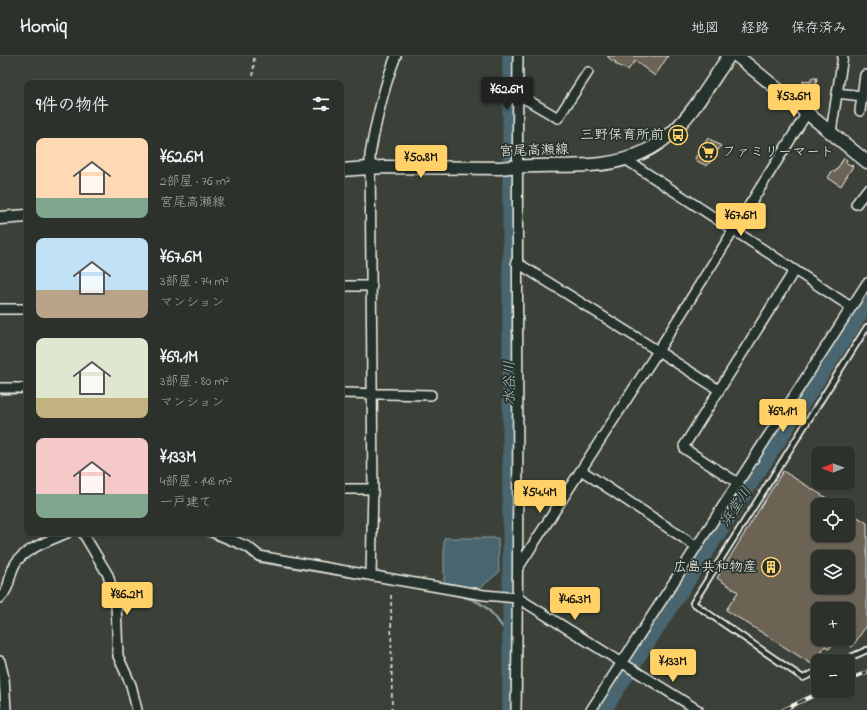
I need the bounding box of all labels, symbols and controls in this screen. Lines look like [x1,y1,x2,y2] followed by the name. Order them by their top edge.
[20,14,67,41] text: Homiq
[691,18,719,39] text: 地図
[741,18,769,39] text: 経路
[791,18,847,39] text: 保存済み
[474,77,540,111] pin: ¥62.6M
[490,80,524,99] text: ¥62.6M
[761,84,827,118] pin: ¥53.6M
[777,87,811,106] text: ¥53.6M
[36,93,109,118] text: 9件の物件
[310,93,332,115] icon: filters
[667,124,689,146] bus stop icon: 三野保育所前
[580,125,664,146] place label: 三野保育所前
[499,139,569,163] street label: 宮尾高瀬線
[697,141,719,163] supermarket icon: ファミリーマート
[722,142,834,163] place label: ファミリーマート
[160,145,204,170] text: ¥62.6M
[388,145,454,179] pin: ¥50.8M
[404,148,438,167] text: ¥50.8M
[68,154,116,202] icon: home
[160,172,230,191] text: 2部屋 · 76 m²
[160,193,225,212] text: 宮尾高瀬線
[708,203,774,237] pin: ¥67.6M
[725,206,757,225] text: ¥67.6M
[160,245,202,270] text: ¥67.6M
[68,254,116,302] icon: home
[160,272,229,291] text: 3部屋 · 74 m²
[160,293,224,312] text: マンション
[160,345,198,370] text: ¥69.1M
[68,354,116,402] icon: home
[499,360,521,406] water label: 水谷川
[160,372,228,391] text: 3部屋 · 80 m²
[160,393,224,412] text: マンション
[750,399,816,433] pin: ¥69.1M
[768,402,798,421] text: ¥69.1M
[160,445,196,470] text: ¥133M
[811,446,855,490] north arrow
[811,446,855,698] map controls
[68,454,116,502] icon: home
[160,472,232,491] text: 4部屋 · 148 m²
[507,480,573,514] pin: ¥54.4M
[715,482,757,532] water label: 浜堂川
[523,483,557,502] text: ¥54.4M
[160,493,212,512] text: 一戸建て
[811,498,855,542] button: locate
[811,550,855,594] button: layers
[760,556,782,578] building icon: 広島共和物産
[673,557,757,578] place label: 広島共和物産
[94,582,160,616] pin: ¥86.2M
[111,585,143,604] text: ¥86.2M
[542,587,608,621] pin: ¥46.3M
[559,590,591,609] text: ¥46.3M
[811,602,855,646] button: +
[645,649,701,683] pin: ¥133M
[659,652,687,671] text: ¥133M
[811,654,855,698] button: −

